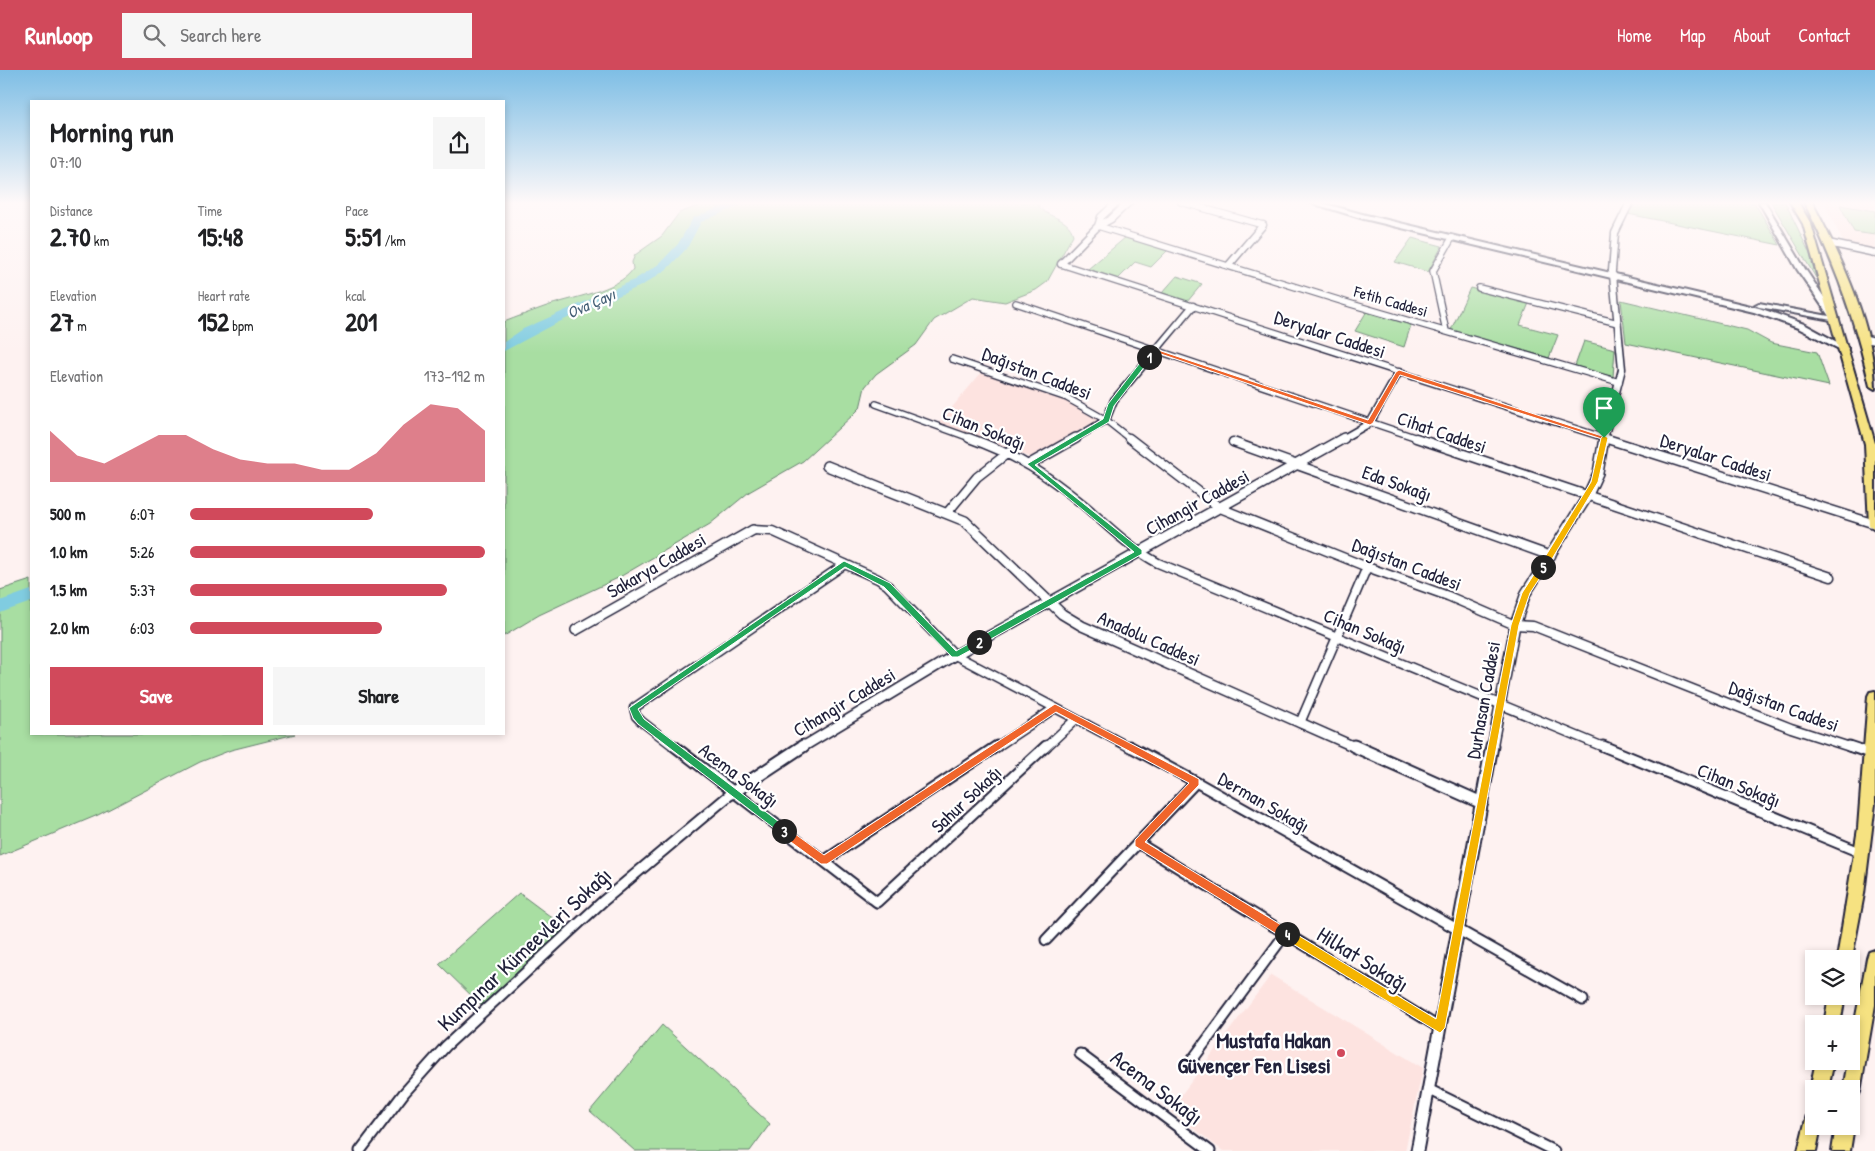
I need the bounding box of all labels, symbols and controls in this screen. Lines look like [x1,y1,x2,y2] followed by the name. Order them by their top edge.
[122,13,472,58] search box
[25,19,92,51] text: Runloop
[140,21,168,49] icon: search
[180,22,262,48] text: Search here
[1617,23,1652,48] text: Home
[1680,23,1705,48] text: Map
[1733,23,1770,48] text: About
[1798,23,1850,48] text: Contact
[50,113,174,151] text: Morning run
[433,117,485,169] button: share
[50,151,82,173] text: 07:10
[50,201,93,220] text: Distance
[198,201,222,220] text: Time
[345,201,369,220] text: Pace
[50,220,91,254] text: 2.70
[198,220,243,254] text: 15:48
[345,220,381,254] text: 5:51
[91,231,109,250] text: km
[381,231,406,250] text: /km
[1351,280,1430,322] street label: Fetih Caddesi
[563,282,620,323] water label: Ova Çayı
[50,286,97,305] text: Elevation
[198,286,250,305] text: Heart rate
[345,286,366,305] text: kcal
[1271,304,1389,364] street label: Deryalar Caddesi
[50,305,74,339] text: 27
[198,305,229,339] text: 152
[345,305,377,339] text: 201
[74,316,87,335] text: m
[229,316,254,335] text: bpm
[979,340,1095,406] street label: Dağıstan Caddesi
[1136,344,1162,370] pin: 1
[1147,348,1152,367] text: 1
[50,365,103,387] text: Elevation
[424,365,485,387] text: 173–192 m
[1583,387,1625,438] pin
[1590,394,1618,422] icon: arrive
[939,400,1029,456] street label: Cihan Sokağı
[1394,405,1490,459] street label: Cihat Caddesi
[1657,427,1775,487] street label: Deryalar Caddesi
[1359,458,1435,508] street label: Eda Sokağı
[1140,463,1254,541] street label: Cihangir Caddesi
[50,503,86,525] text: 500 m
[130,503,155,525] text: 6:07
[602,526,710,604] street label: Sakarya Caddesi
[1349,531,1465,597] street label: Dağıstan Caddesi
[50,541,88,563] text: 1.0 km
[130,541,154,563] text: 5:26
[1530,554,1556,580] pin: 5
[1541,558,1546,577] text: 5
[50,579,87,601] text: 1.5 km
[130,579,156,601] text: 5:37
[1320,602,1410,660] street label: Cihan Sokağı
[1094,604,1204,672] street label: Anadolu Caddesi
[50,617,89,639] text: 2.0 km
[130,617,154,639] text: 6:03
[966,630,992,654] pin: 2
[976,633,983,652] text: 2
[1460,639,1506,761] street label: Durhasan Caddesi
[788,661,900,743] street label: Cihangir Caddesi
[50,667,263,725] button: Save
[273,667,485,725] button: Share
[1725,674,1843,738] street label: Dağıstan Caddesi
[694,737,784,813] street label: Acema Sokağı
[1694,757,1784,813] street label: Cihan Sokağı
[925,760,1007,838] street label: Sahur Sokağı
[1213,765,1315,839] street label: Derman Sokağı
[772,818,796,844] pin: 3
[781,822,788,841] text: 3
[430,860,618,1038] street label: Kumpınar Kümeevleri Sokağı
[1311,919,1415,999] street label: Hilkat Sokağı
[1274,922,1300,946] pin: 4
[1285,925,1290,944] text: 4
[1805,950,1860,1135] map controls
[1805,950,1860,1005] button: layers
[1805,1015,1860,1070] button: +
[1178,1025,1331,1080] place label: Mustafa Hakan Güvençer Fen Lisesi
[1105,1042,1209,1132] street label: Acema Sokağı
[1335,1047,1347,1059] marker: Mustafa Hakan Güvençer Fen Lisesi
[1805,1080,1860,1135] button: −

